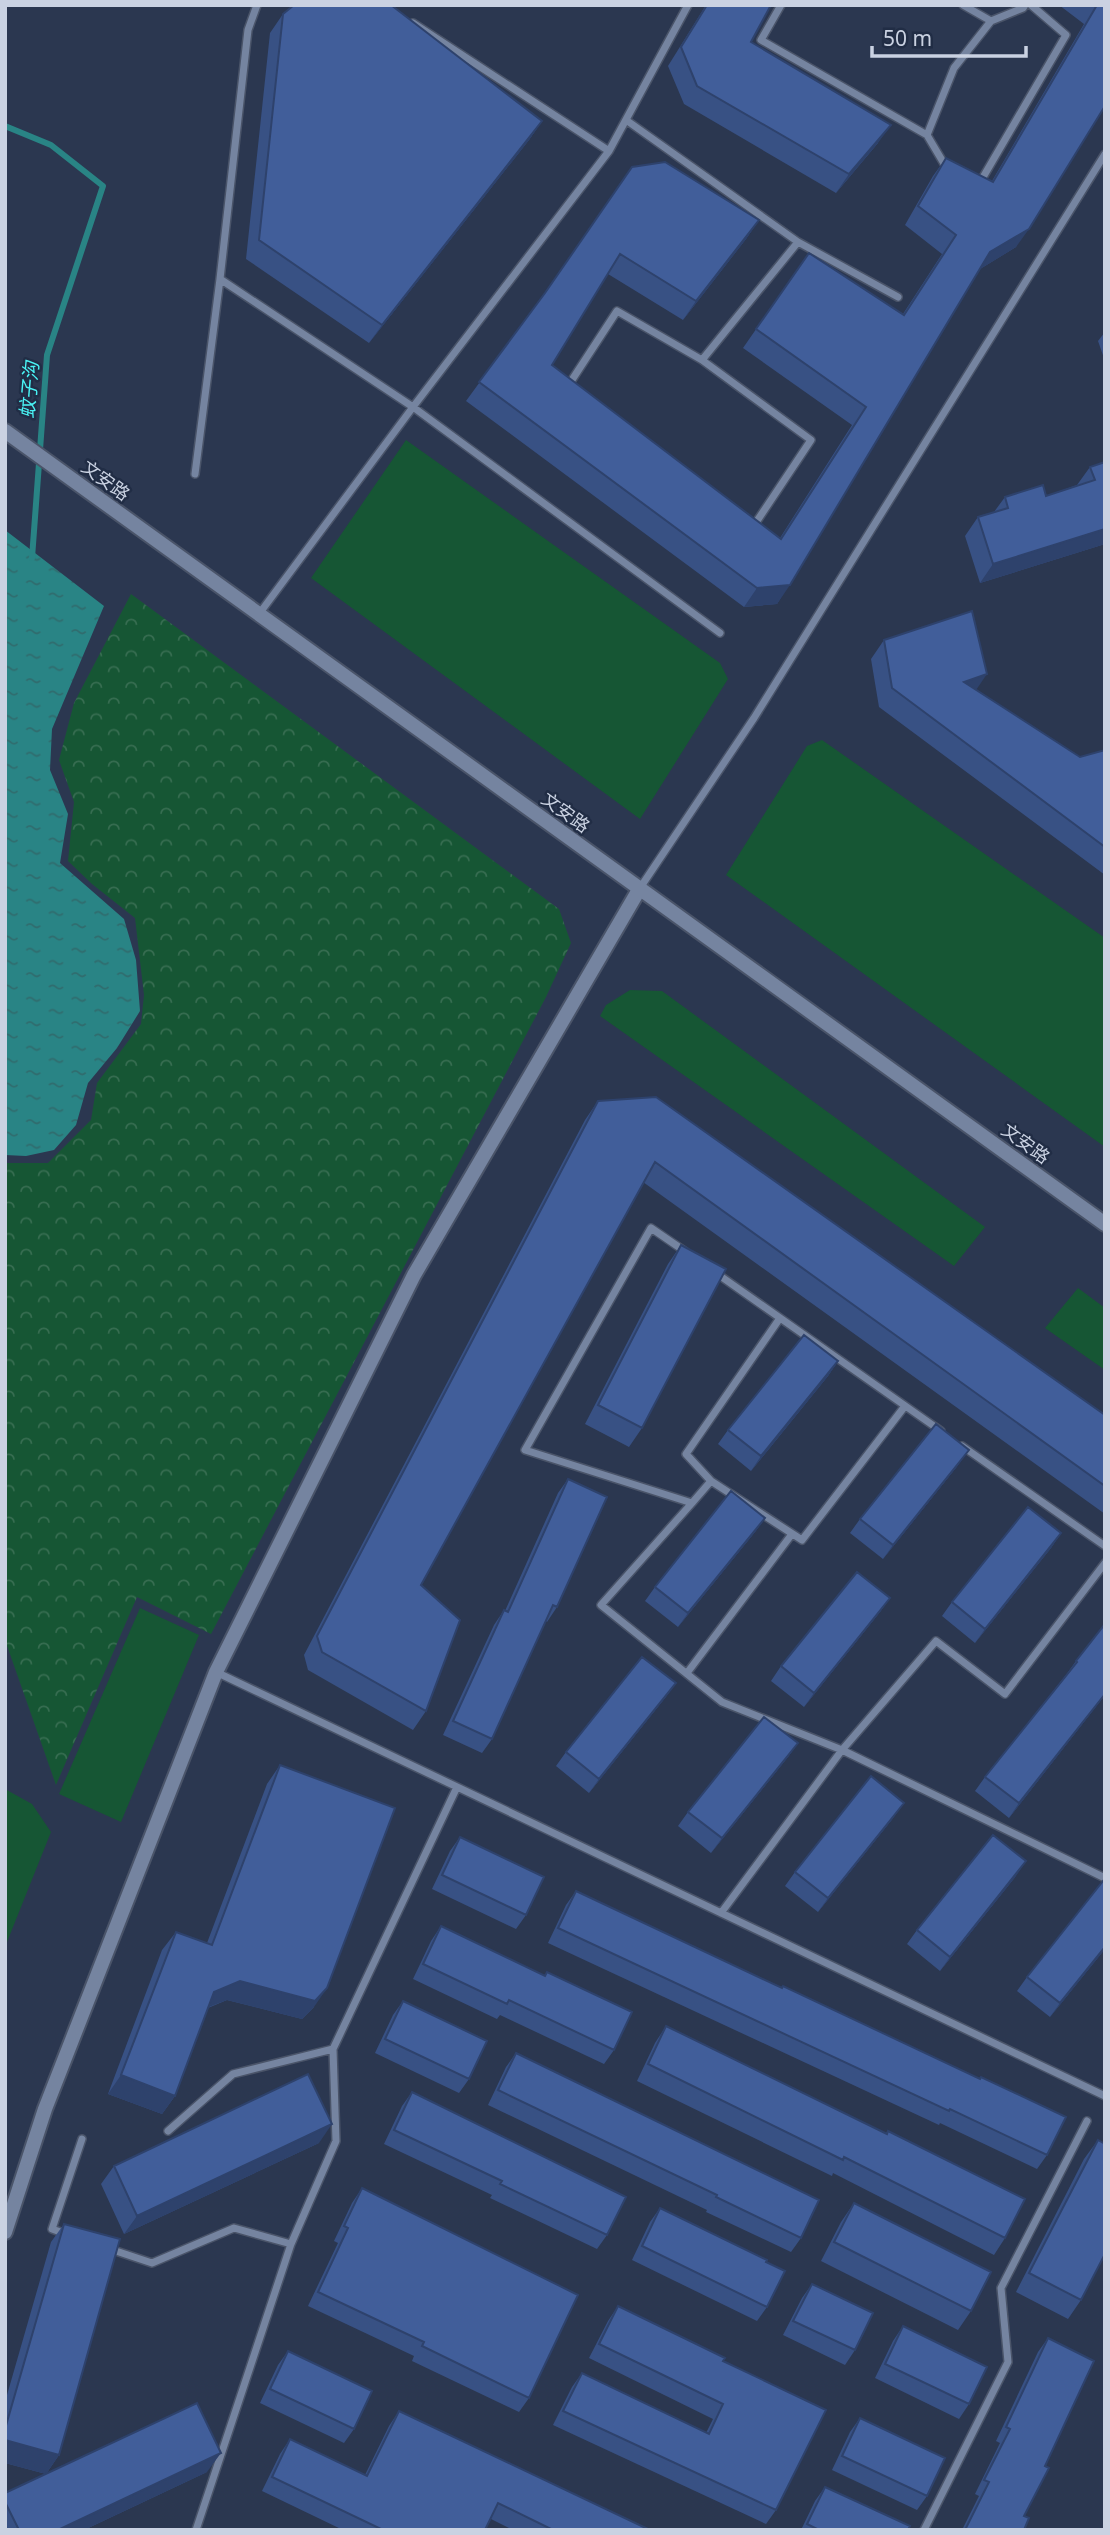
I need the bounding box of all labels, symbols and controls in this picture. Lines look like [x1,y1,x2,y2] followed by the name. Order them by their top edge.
[872,14,1026,58] scale bar
[883,24,932,52] text: 50 m
[14,358,45,420] water label: 蚊子沟
[77,454,135,506] street label: 文安路
[537,786,595,838] street label: 文安路
[997,1117,1055,1169] street label: 文安路

